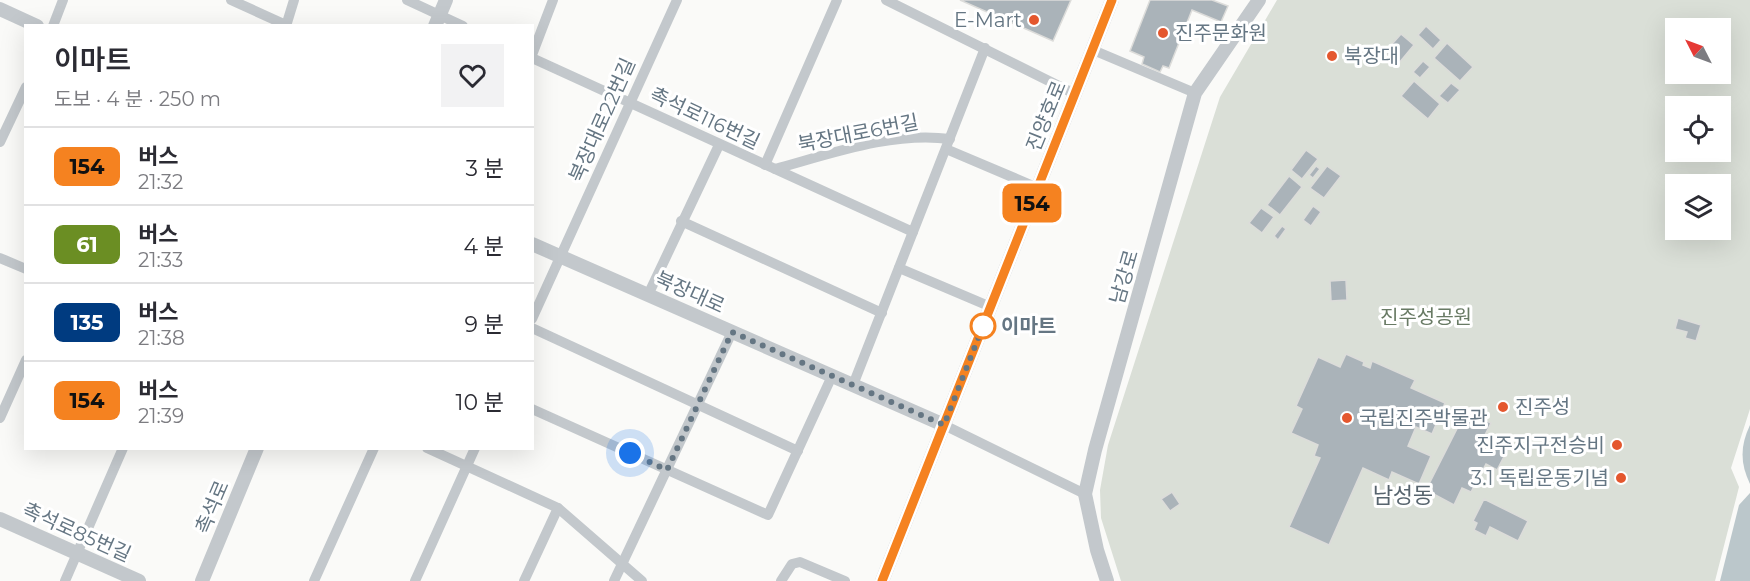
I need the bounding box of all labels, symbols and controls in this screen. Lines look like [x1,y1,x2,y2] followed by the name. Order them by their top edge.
[954,8,1022,32] place label: E-Mart
[1027,13,1041,27] marker: E-Mart
[1665,18,1731,84] north arrow
[1665,18,1731,240] map controls
[1175,21,1267,45] place label: 진주문화원
[1156,26,1170,40] marker: 진주문화원
[54,43,131,77] text: 이마트
[441,44,504,107] button: heart
[1344,44,1399,68] place label: 북장대
[1325,49,1339,63] marker: 북장대
[564,54,640,186] street label: 북장대로22번길
[1021,77,1071,155] street label: 진양호로
[646,82,764,154] street label: 촉석로116번길
[54,87,221,111] text: 도보 · 4 분 · 250 m
[1665,96,1731,162] button: locate
[796,110,920,156] street label: 북장대로6번길
[138,143,178,170] text: 버스
[69,154,105,179] text: 154
[466,155,504,182] text: 3 분
[138,170,183,194] text: 21:32
[1665,174,1731,240] button: layers
[998,184,1066,222] line badge: 154
[1014,191,1050,216] text: 154
[138,221,178,248] text: 버스
[76,232,98,257] text: 61
[463,233,504,260] text: 4 분
[1105,247,1143,307] street label: 남강로
[138,248,183,272] text: 21:33
[651,266,729,318] street label: 북장대로
[138,299,178,326] text: 버스
[1380,305,1472,329] park label: 진주성공원
[71,310,103,335] text: 135
[465,311,504,338] text: 9 분
[970,313,996,339] marker: 이마트
[1001,314,1056,338] place label: 이마트
[138,326,185,350] text: 21:38
[138,377,178,404] text: 버스
[69,388,105,413] text: 154
[455,389,504,416] text: 10 분
[1515,395,1570,419] place label: 진주성
[1496,400,1510,414] marker: 진주성
[138,404,184,428] text: 21:39
[1359,406,1488,430] place label: 국립진주박물관
[1340,411,1354,425] marker: 국립진주박물관
[1476,433,1605,457] place label: 진주지구전승비
[615,438,645,468] your location
[1610,438,1624,452] marker: 진주지구전승비
[1471,466,1609,490] place label: 3.1 독립운동기념
[1614,471,1628,485] marker: 3.1 독립운동기념
[190,477,234,537] street label: 촉석로
[1373,482,1433,509] district label: 남성동
[19,497,135,567] street label: 촉석로85번길

